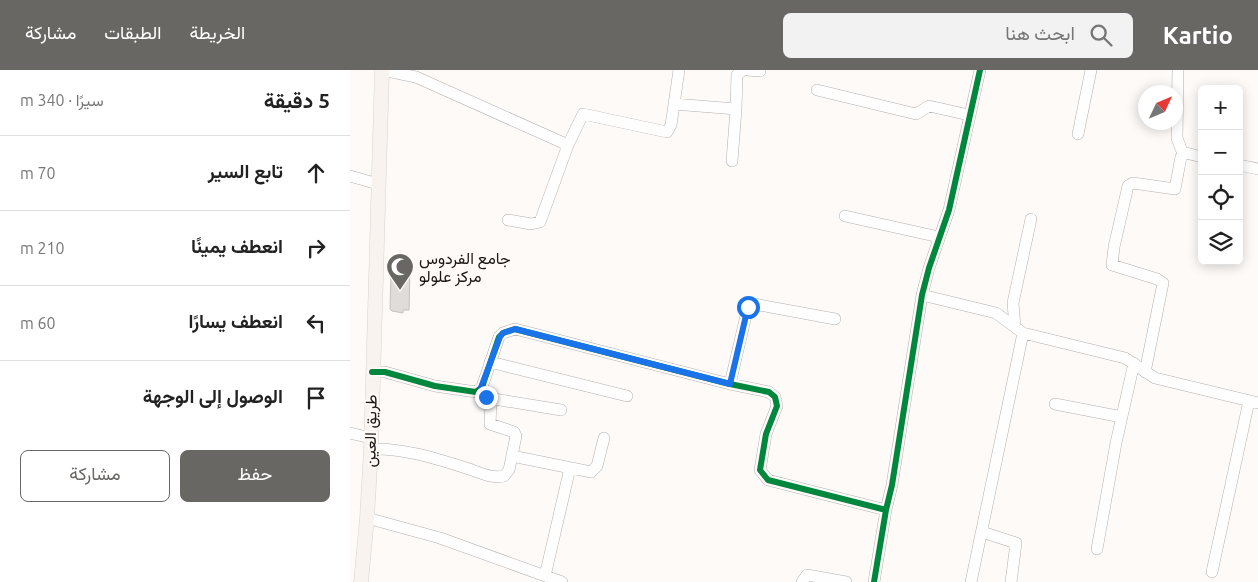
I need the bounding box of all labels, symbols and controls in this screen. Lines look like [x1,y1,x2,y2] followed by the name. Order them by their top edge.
[783,13,1133,58] search box
[1087,21,1115,49] icon: search
[25,22,76,42] text: مشاركة
[104,22,161,42] text: الطبقات
[189,22,245,42] text: الخريطة
[1005,22,1075,44] text: ابحث هنا
[1163,22,1233,49] text: Kartio
[1138,85,1183,130] north arrow
[1198,85,1243,265] map controls
[1198,85,1243,130] button: +
[264,88,330,112] text: 5 دقيقة
[20,91,104,109] text: سيرًا · 340 m
[1198,130,1243,175] button: −
[302,159,330,187] icon: ahead
[208,160,283,182] text: تابع السير
[20,164,56,182] text: 70 m
[1198,175,1243,220] button: locate
[1198,220,1243,265] button: layers
[302,234,330,262] icon: right
[191,235,283,257] text: انعطف يمينًا
[20,239,65,257] text: 210 m
[419,249,511,287] place label: جامع الفردوس مركز علولو
[385,252,415,291] mosque icon: جامع الفردوس مركز علولو
[737,296,760,319] route start
[302,309,330,337] icon: left
[189,310,283,332] text: انعطف يسارًا
[20,314,56,332] text: 60 m
[302,384,330,412] icon: arrive
[143,385,283,407] text: الوصول إلى الوجهة
[475,386,498,409] route end
[360,394,382,468] street label: طريق العين
[20,450,170,502] button: مشاركة
[180,450,330,502] button: حفظ

